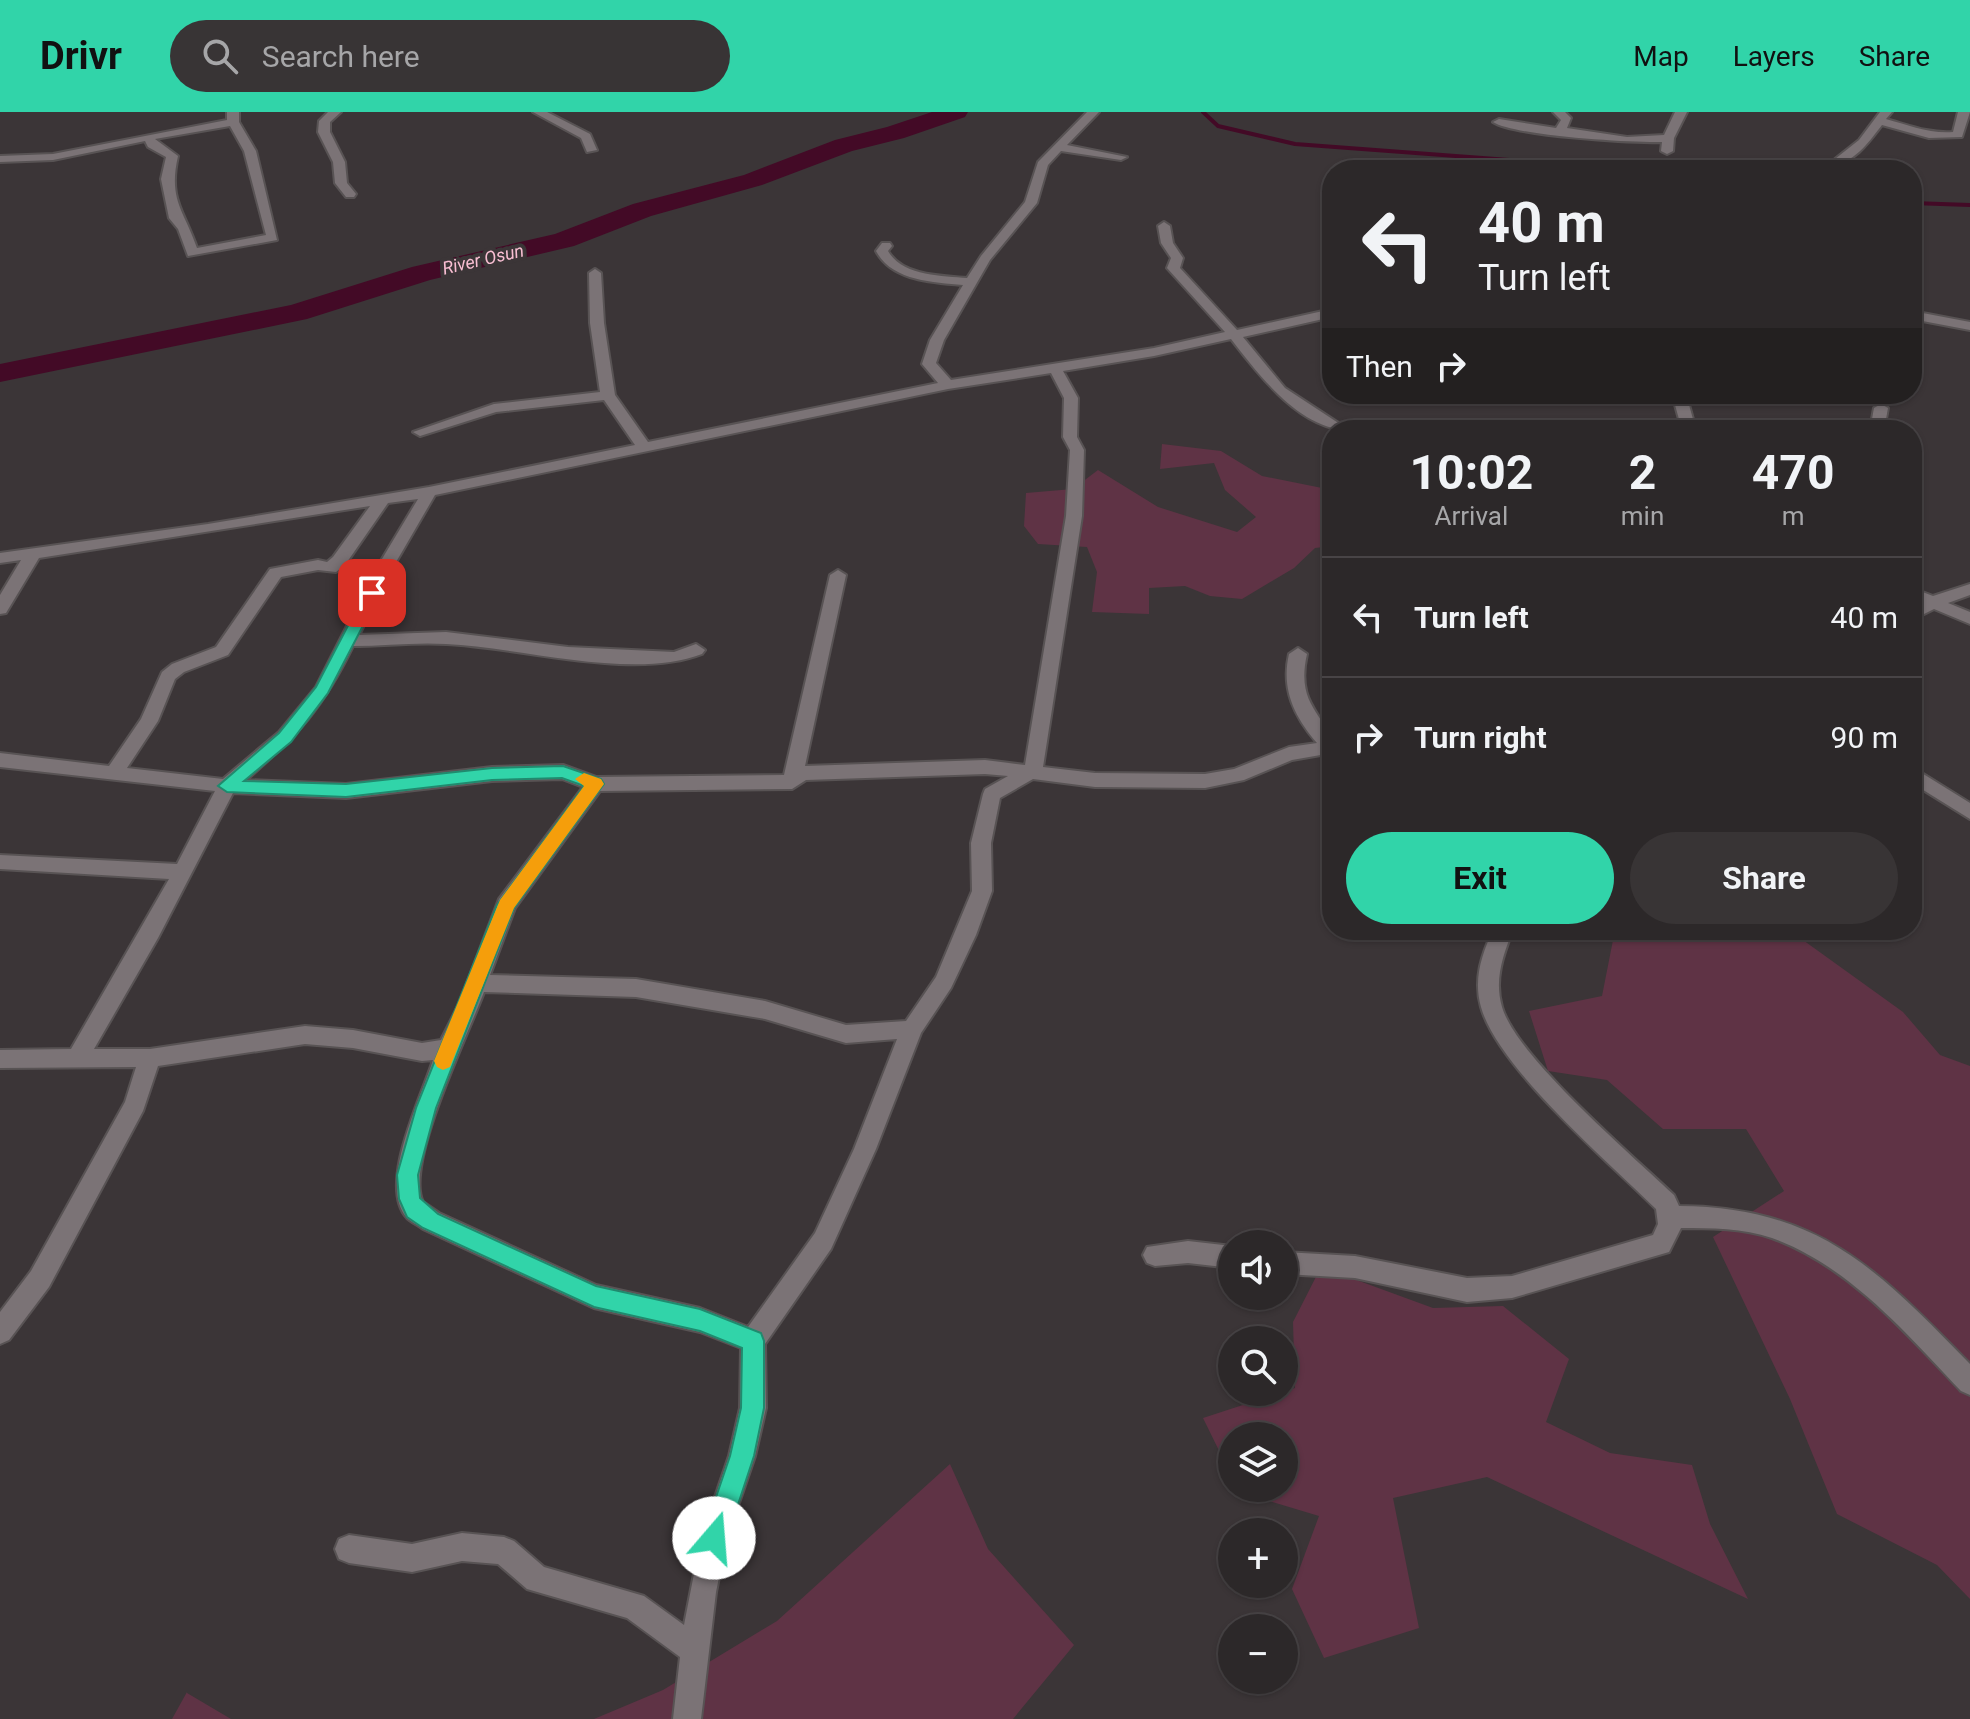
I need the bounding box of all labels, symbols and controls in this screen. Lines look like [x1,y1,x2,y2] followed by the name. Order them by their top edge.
[170,20,730,92] search box
[40,34,122,78] text: Drivr
[198,34,242,78] icon: search
[262,39,420,74] text: Search here
[1633,40,1689,73] text: Map
[1733,40,1815,73] text: Layers
[1859,40,1930,73] text: Share
[1478,190,1605,256] text: 40 m
[1346,192,1450,296] icon: left
[440,239,526,279] water label: River Osun
[1478,257,1611,299] text: Turn left
[1429,344,1473,388] icon: right
[1346,349,1413,384] text: Then
[1410,444,1533,501] text: 10:02
[1629,444,1656,501] text: 2
[1752,444,1834,501] text: 470
[1435,501,1508,531] text: Arrival
[1621,501,1664,531] text: min
[1782,501,1805,531] text: m
[338,559,406,627] pin
[350,571,394,615] icon: arrive
[1346,595,1390,639] icon: left
[1414,600,1529,635] text: Turn left
[1831,600,1898,635] text: 40 m
[1346,715,1390,759] icon: right
[1414,720,1547,755] text: Turn right
[1831,720,1898,755] text: 90 m
[1346,832,1614,924] button: Exit
[1630,832,1898,924] button: Share
[1218,1230,1298,1694] map controls
[1218,1230,1298,1310] button: sound
[1218,1326,1298,1406] button: search
[1218,1422,1298,1502] button: layers
[672,1496,756,1580] position arrow
[1218,1518,1298,1598] button: +
[1218,1614,1298,1694] button: −

